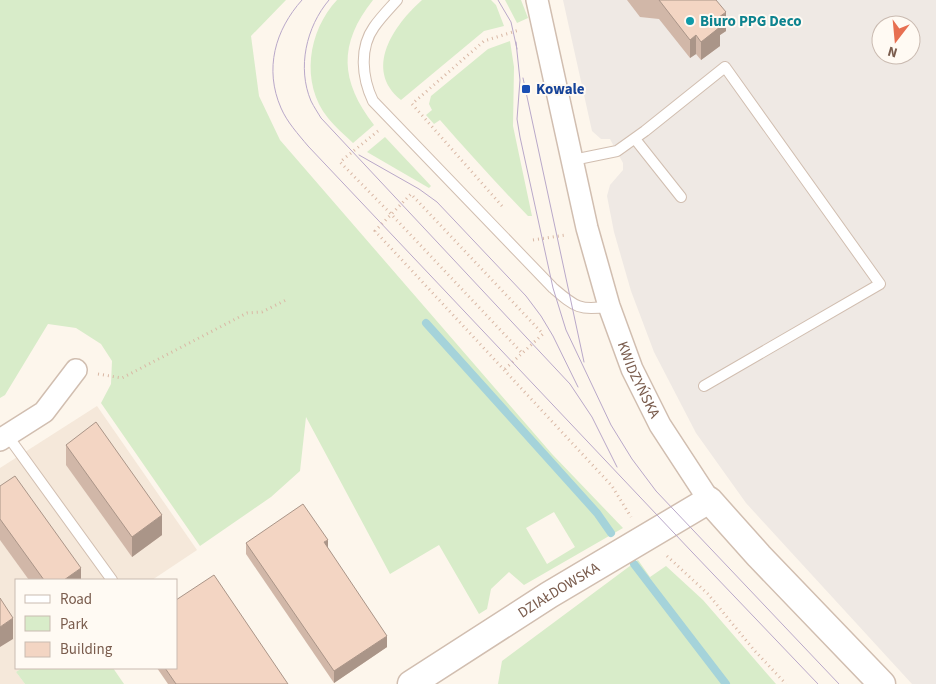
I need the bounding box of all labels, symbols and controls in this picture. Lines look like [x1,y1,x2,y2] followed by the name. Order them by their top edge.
[700,11,802,32] place label: Biuro PPG Deco
[684,15,696,27] marker: Biuro PPG Deco
[871,15,921,65] north arrow
[885,41,900,62] text: N
[536,79,585,100] place label: Kowale
[520,83,532,95] marker: Kowale
[612,338,666,423] street label: KWIDZYŃSKA
[514,557,604,623] street label: DZIAŁDOWSKA
[15,579,178,669] legend
[60,589,92,610] text: Road
[60,614,89,635] text: Park
[60,639,113,660] text: Building

